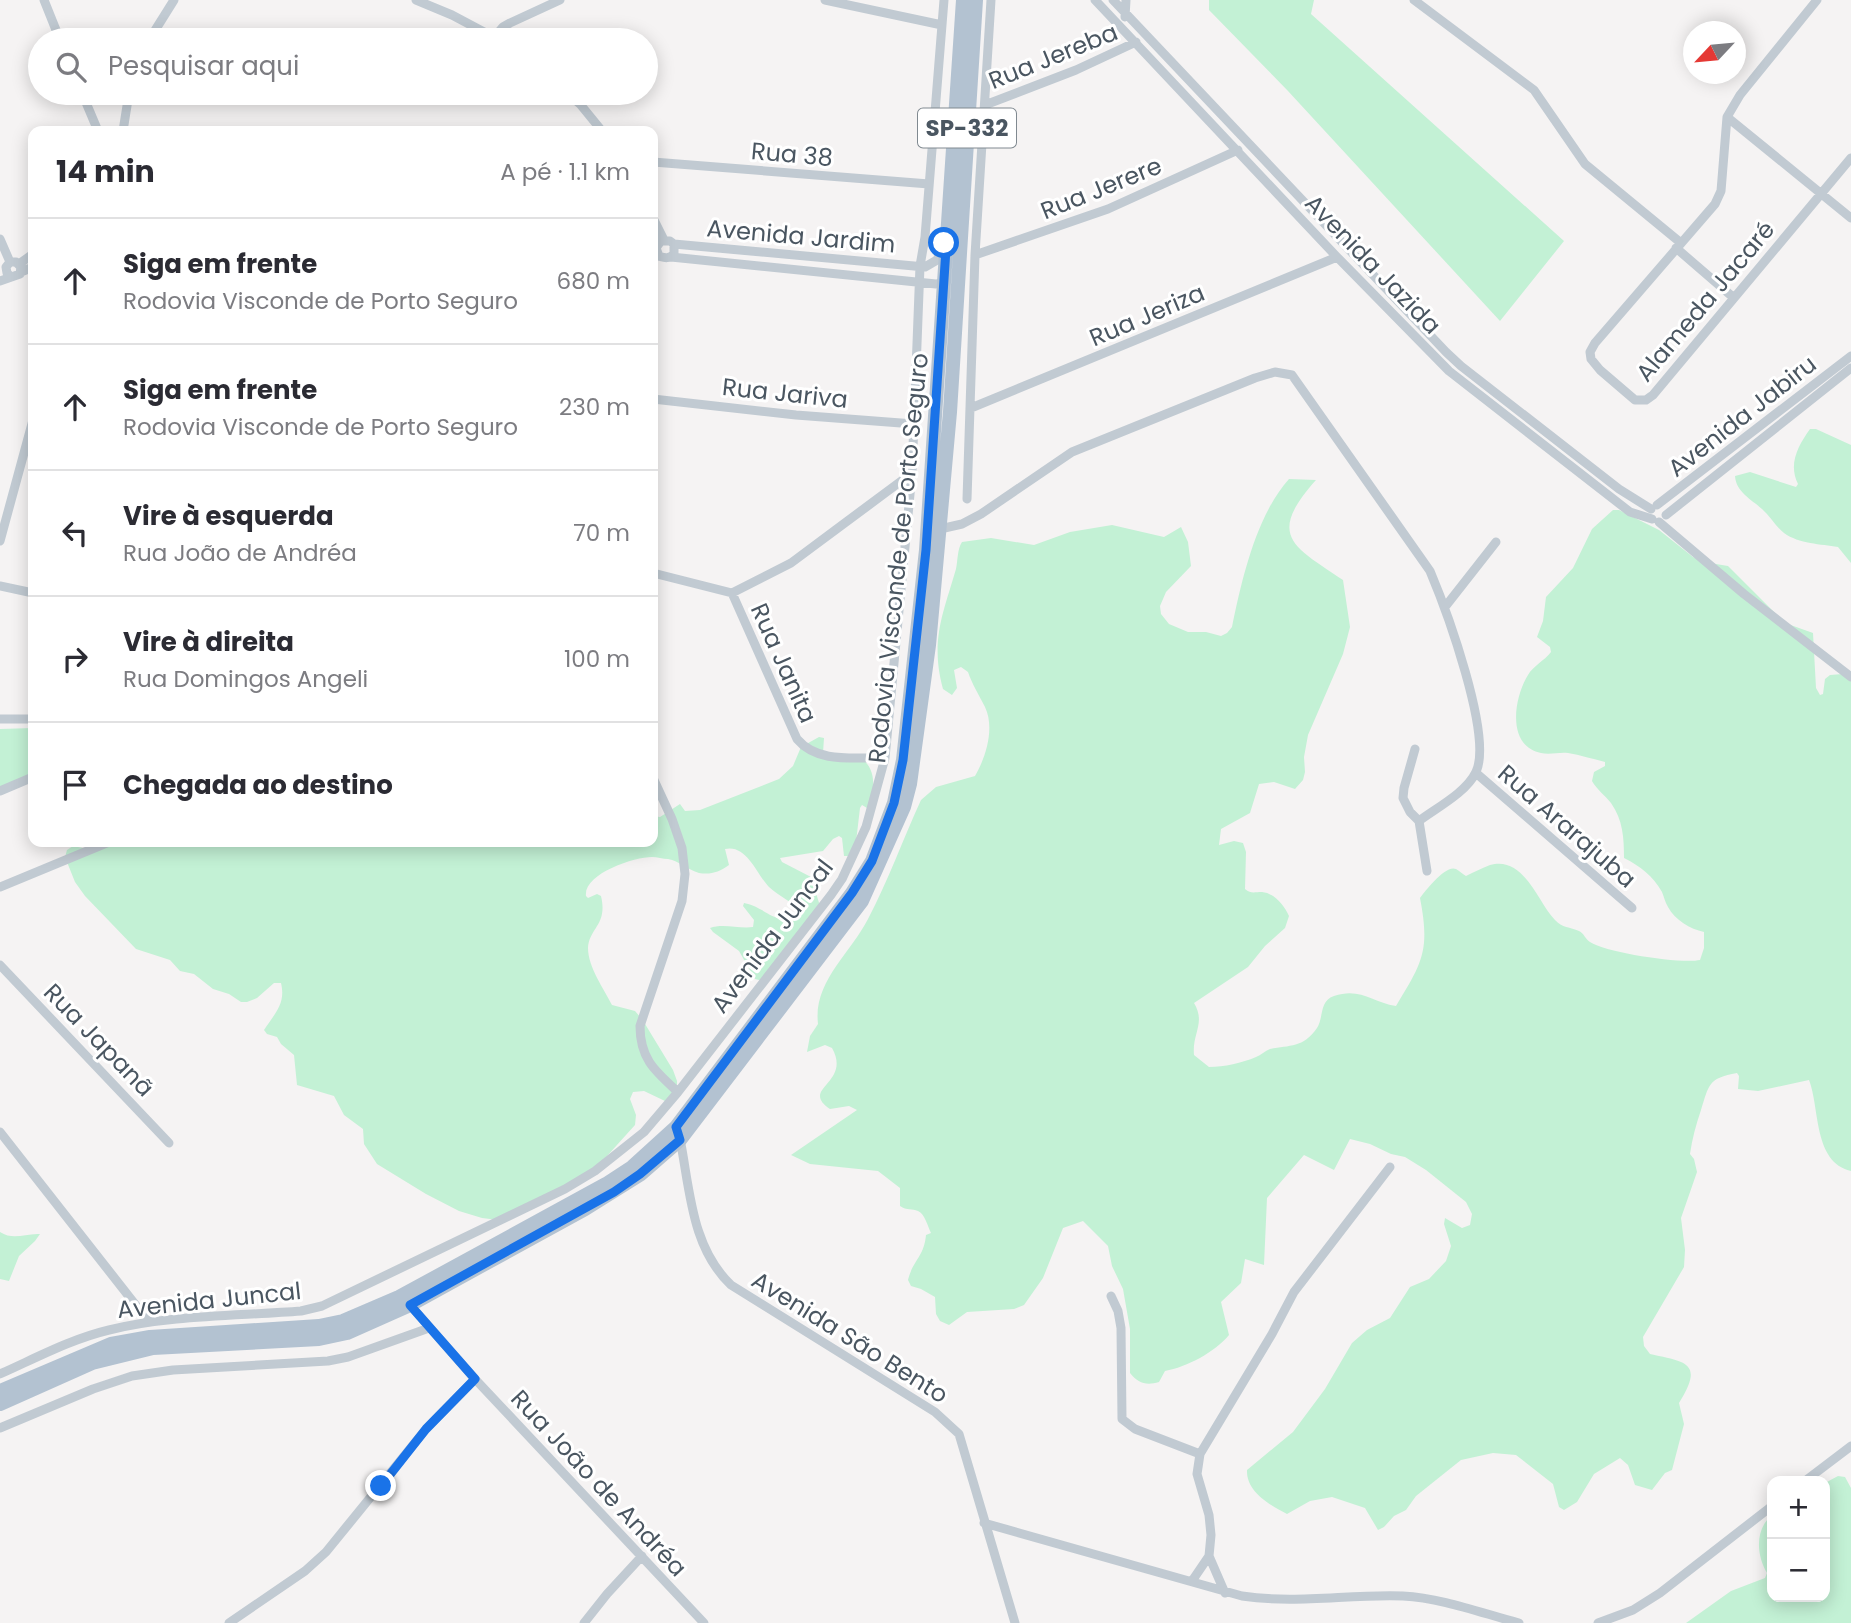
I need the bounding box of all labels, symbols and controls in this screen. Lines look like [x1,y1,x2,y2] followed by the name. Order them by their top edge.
[984,15,1122,97] street label: Rua Jereba
[1683,21,1746,84] north arrow
[28,28,658,105] search box
[52,48,90,86] icon: search
[108,48,299,84] text: Pesquisar aqui
[918,108,1016,148] road number: SP-332
[750,134,834,174] street label: Rua 38
[1036,149,1166,227] street label: Rua Jerere
[56,150,155,193] text: 14 min
[500,156,630,188] text: A pé · 1.1 km
[1298,187,1448,341] street label: Avenida Jazida
[705,211,897,261] street label: Avenida Jardim
[1628,214,1782,388] street label: Alameda Jacaré
[928,227,959,258] route start
[123,246,317,282] text: Siga em frente
[56,262,94,300] icon: ahead
[557,265,630,297] text: 680 m
[1084,276,1210,354] street label: Rua Jeriza
[123,285,518,317] text: Rodovia Visconde de Porto Seguro
[1661,348,1823,484] street label: Avenida Jabiru
[860,351,936,765] street label: Rodovia Visconde de Porto Seguro
[721,370,849,416] street label: Rua Jariva
[123,372,317,408] text: Siga em frente
[56,388,94,426] icon: ahead
[559,391,630,423] text: 230 m
[123,411,518,443] text: Rodovia Visconde de Porto Seguro
[123,498,334,534] text: Vire à esquerda
[56,514,94,552] icon: left
[573,517,630,549] text: 70 m
[123,537,357,569] text: Rua João de Andréa
[743,598,825,728] street label: Rua Janita
[123,624,294,660] text: Vire à direita
[56,640,94,678] icon: right
[564,643,630,675] text: 100 m
[123,663,368,695] text: Rua Domingos Angeli
[1491,757,1643,895] street label: Rua Ararajuba
[56,766,94,804] icon: arrive
[123,767,393,803] text: Chegada ao destino
[703,852,841,1020] street label: Avenida Juncal
[37,976,161,1104] street label: Rua Japanã
[746,1263,954,1411] street label: Avenida São Bento
[115,1274,303,1326] street label: Avenida Juncal
[504,1383,694,1583] street label: Rua João de Andréa
[365,1470,396,1501] route end
[1767,1476,1830,1602] map controls
[1767,1476,1830,1539] button: +
[1767,1539,1830,1602] button: −

